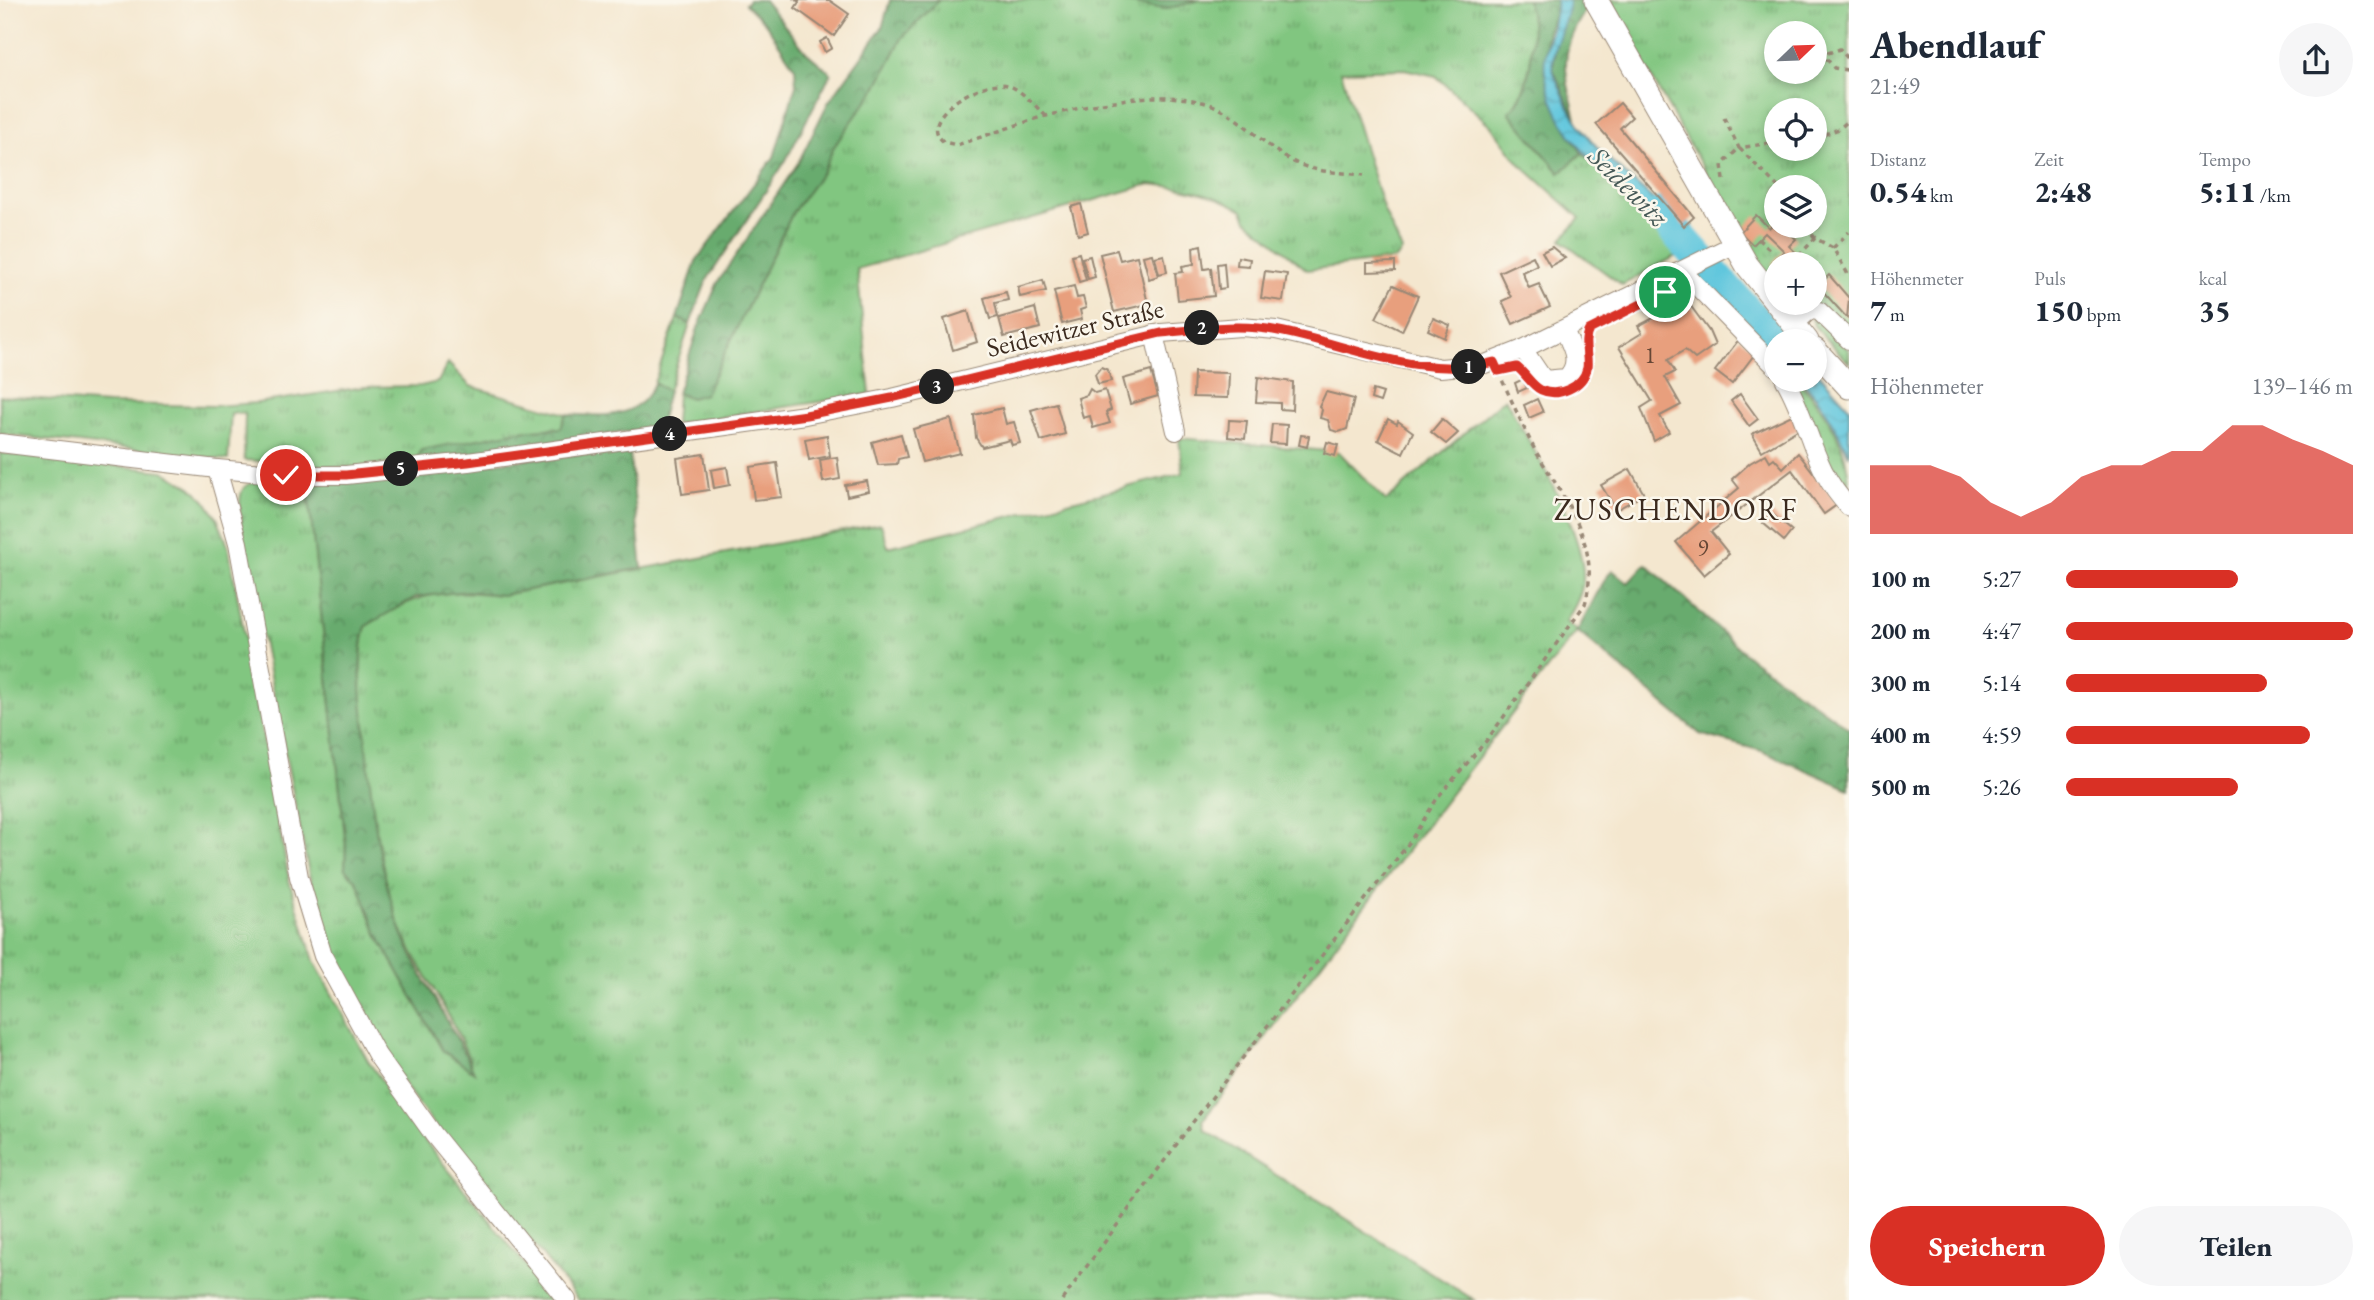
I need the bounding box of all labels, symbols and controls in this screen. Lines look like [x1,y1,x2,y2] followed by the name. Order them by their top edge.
[1870,20,2041,69] text: Abendlauf
[1764,21,1827,84] north arrow
[1764,21,1827,392] map controls
[2279,23,2353,97] button: share
[1870,71,1920,101] text: 21:49
[1764,98,1827,161] button: locate
[1580,137,1677,234] water label: Seidewitz
[1870,147,1926,172] text: Distanz
[2034,147,2064,172] text: Zeit
[2199,147,2251,172] text: Tempo
[1870,172,1926,211] text: 0.54
[2034,172,2092,211] text: 2:48
[2199,172,2256,211] text: 5:11
[1764,175,1827,238] button: layers
[1926,183,1954,208] text: km
[2256,183,2291,208] text: /km
[1764,252,1827,315] button: +
[1635,262,1695,322] pin
[1870,266,1964,291] text: Höhenmeter
[2034,266,2066,291] text: Puls
[2199,266,2227,291] text: kcal
[1646,273,1684,311] icon: arrive
[983,291,1167,365] street label: Seidewitzer Straße
[1870,291,1886,330] text: 7
[2034,291,2083,330] text: 150
[2199,291,2231,330] text: 35
[1886,302,1905,327] text: m
[2083,302,2121,327] text: bpm
[1184,310,1220,346] pin: 2
[1196,315,1207,340] text: 2
[1764,329,1827,392] button: −
[1644,340,1656,370] house number: 1
[1452,350,1486,384] pin: 1
[1463,354,1474,379] text: 1
[920,370,954,404] pin: 3
[1870,371,1983,401] text: Höhenmeter
[2252,371,2353,401] text: 139–146 m
[931,374,942,399] text: 3
[652,416,688,452] pin: 4
[664,421,675,446] text: 4
[256,445,316,505] pin
[384,452,418,486] pin: 5
[267,456,305,494] icon: check
[395,456,406,481] text: 5
[1554,490,1798,529] district label: ZUSCHENDORF
[1697,533,1709,563] house number: 9
[1870,564,1931,594] text: 100 m
[1982,564,2021,594] text: 5:27
[1870,616,1931,646] text: 200 m
[1982,616,2021,646] text: 4:47
[1870,668,1931,698] text: 300 m
[1982,668,2021,698] text: 5:14
[1870,720,1931,750] text: 400 m
[1982,720,2021,750] text: 4:59
[1870,772,1931,802] text: 500 m
[1982,772,2021,802] text: 5:26
[1870,1206,2105,1286] button: Speichern
[2119,1206,2353,1286] button: Teilen

